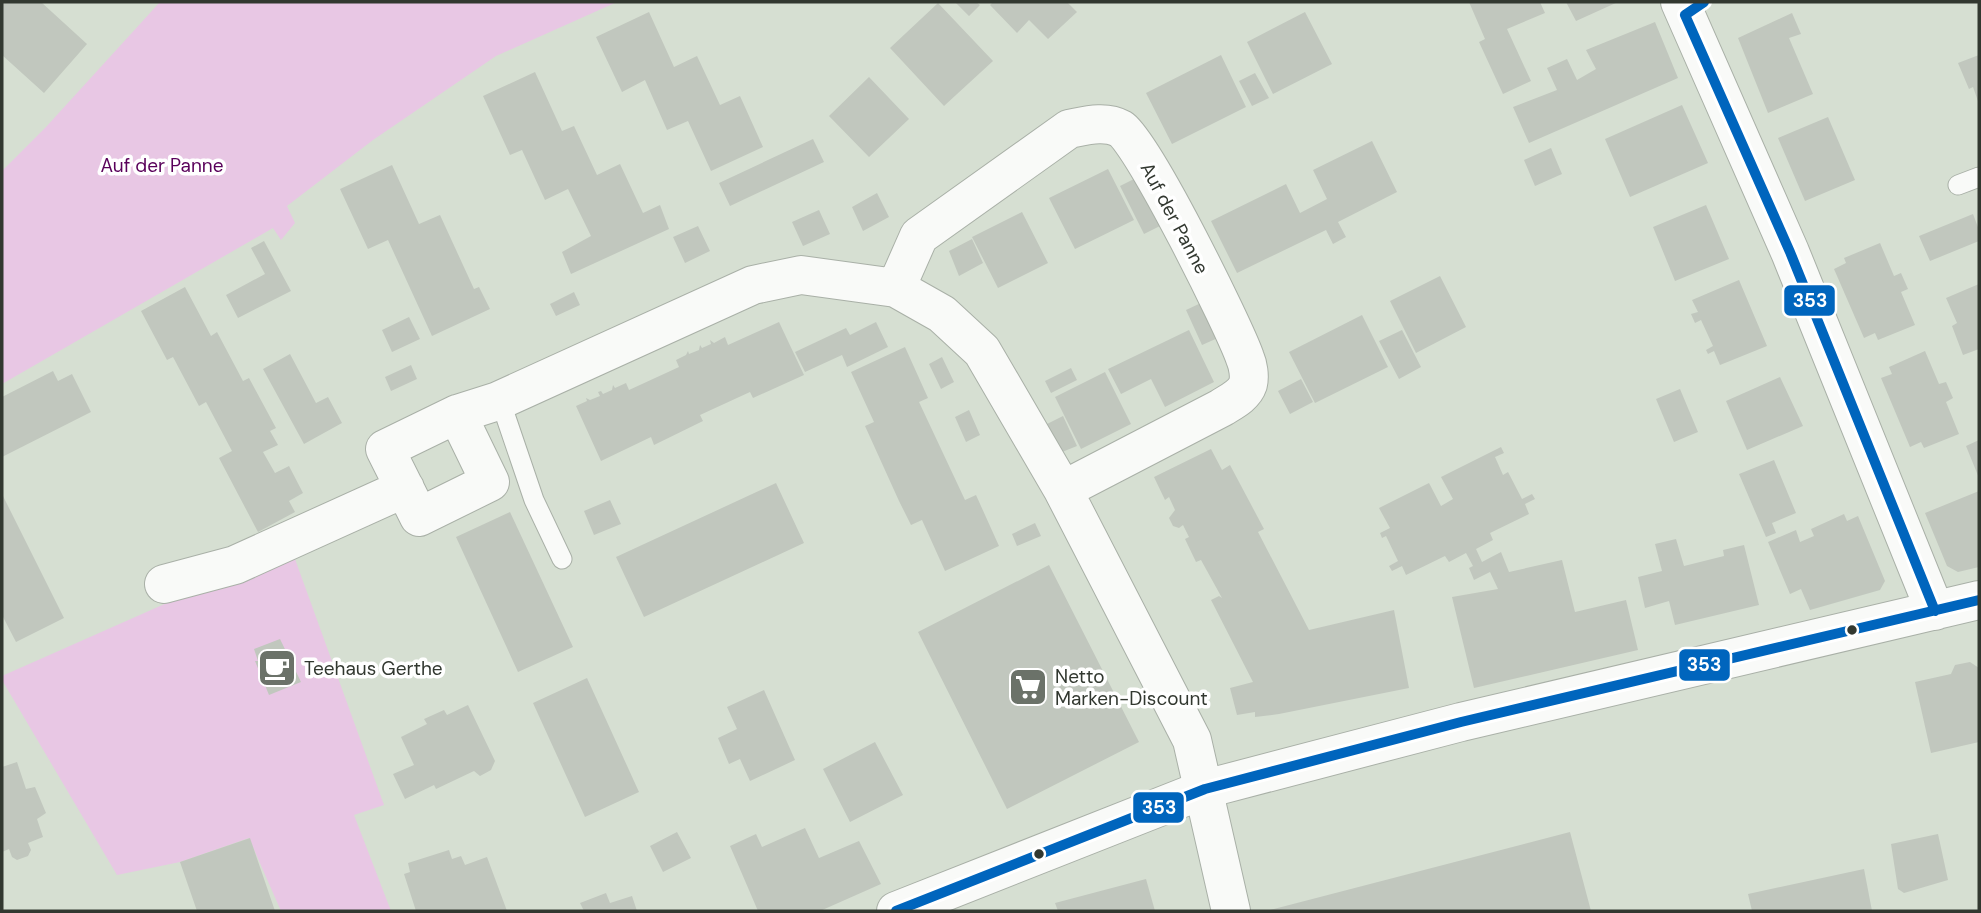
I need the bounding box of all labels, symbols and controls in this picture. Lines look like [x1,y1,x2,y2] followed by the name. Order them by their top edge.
[100,153,224,178] park label: Auf der Panne
[1135,158,1214,278] street label: Auf der Panne
[1783,284,1836,317] line badge: 353
[1793,288,1827,313] text: 353
[1845,623,1859,637] unlabelled marker
[256,647,298,689] cafe icon: Teehaus Gerthe
[1678,648,1731,682] line badge: 353
[1687,652,1721,677] text: 353
[304,656,443,681] place label: Teehaus Gerthe
[1055,664,1208,711] place label: Netto Marken-Discount
[1007,666,1049,708] supermarket icon: Netto Marken-Discount
[1132,791,1185,824] line badge: 353
[1142,795,1176,820] text: 353
[1032,847,1046,861] unlabelled marker

